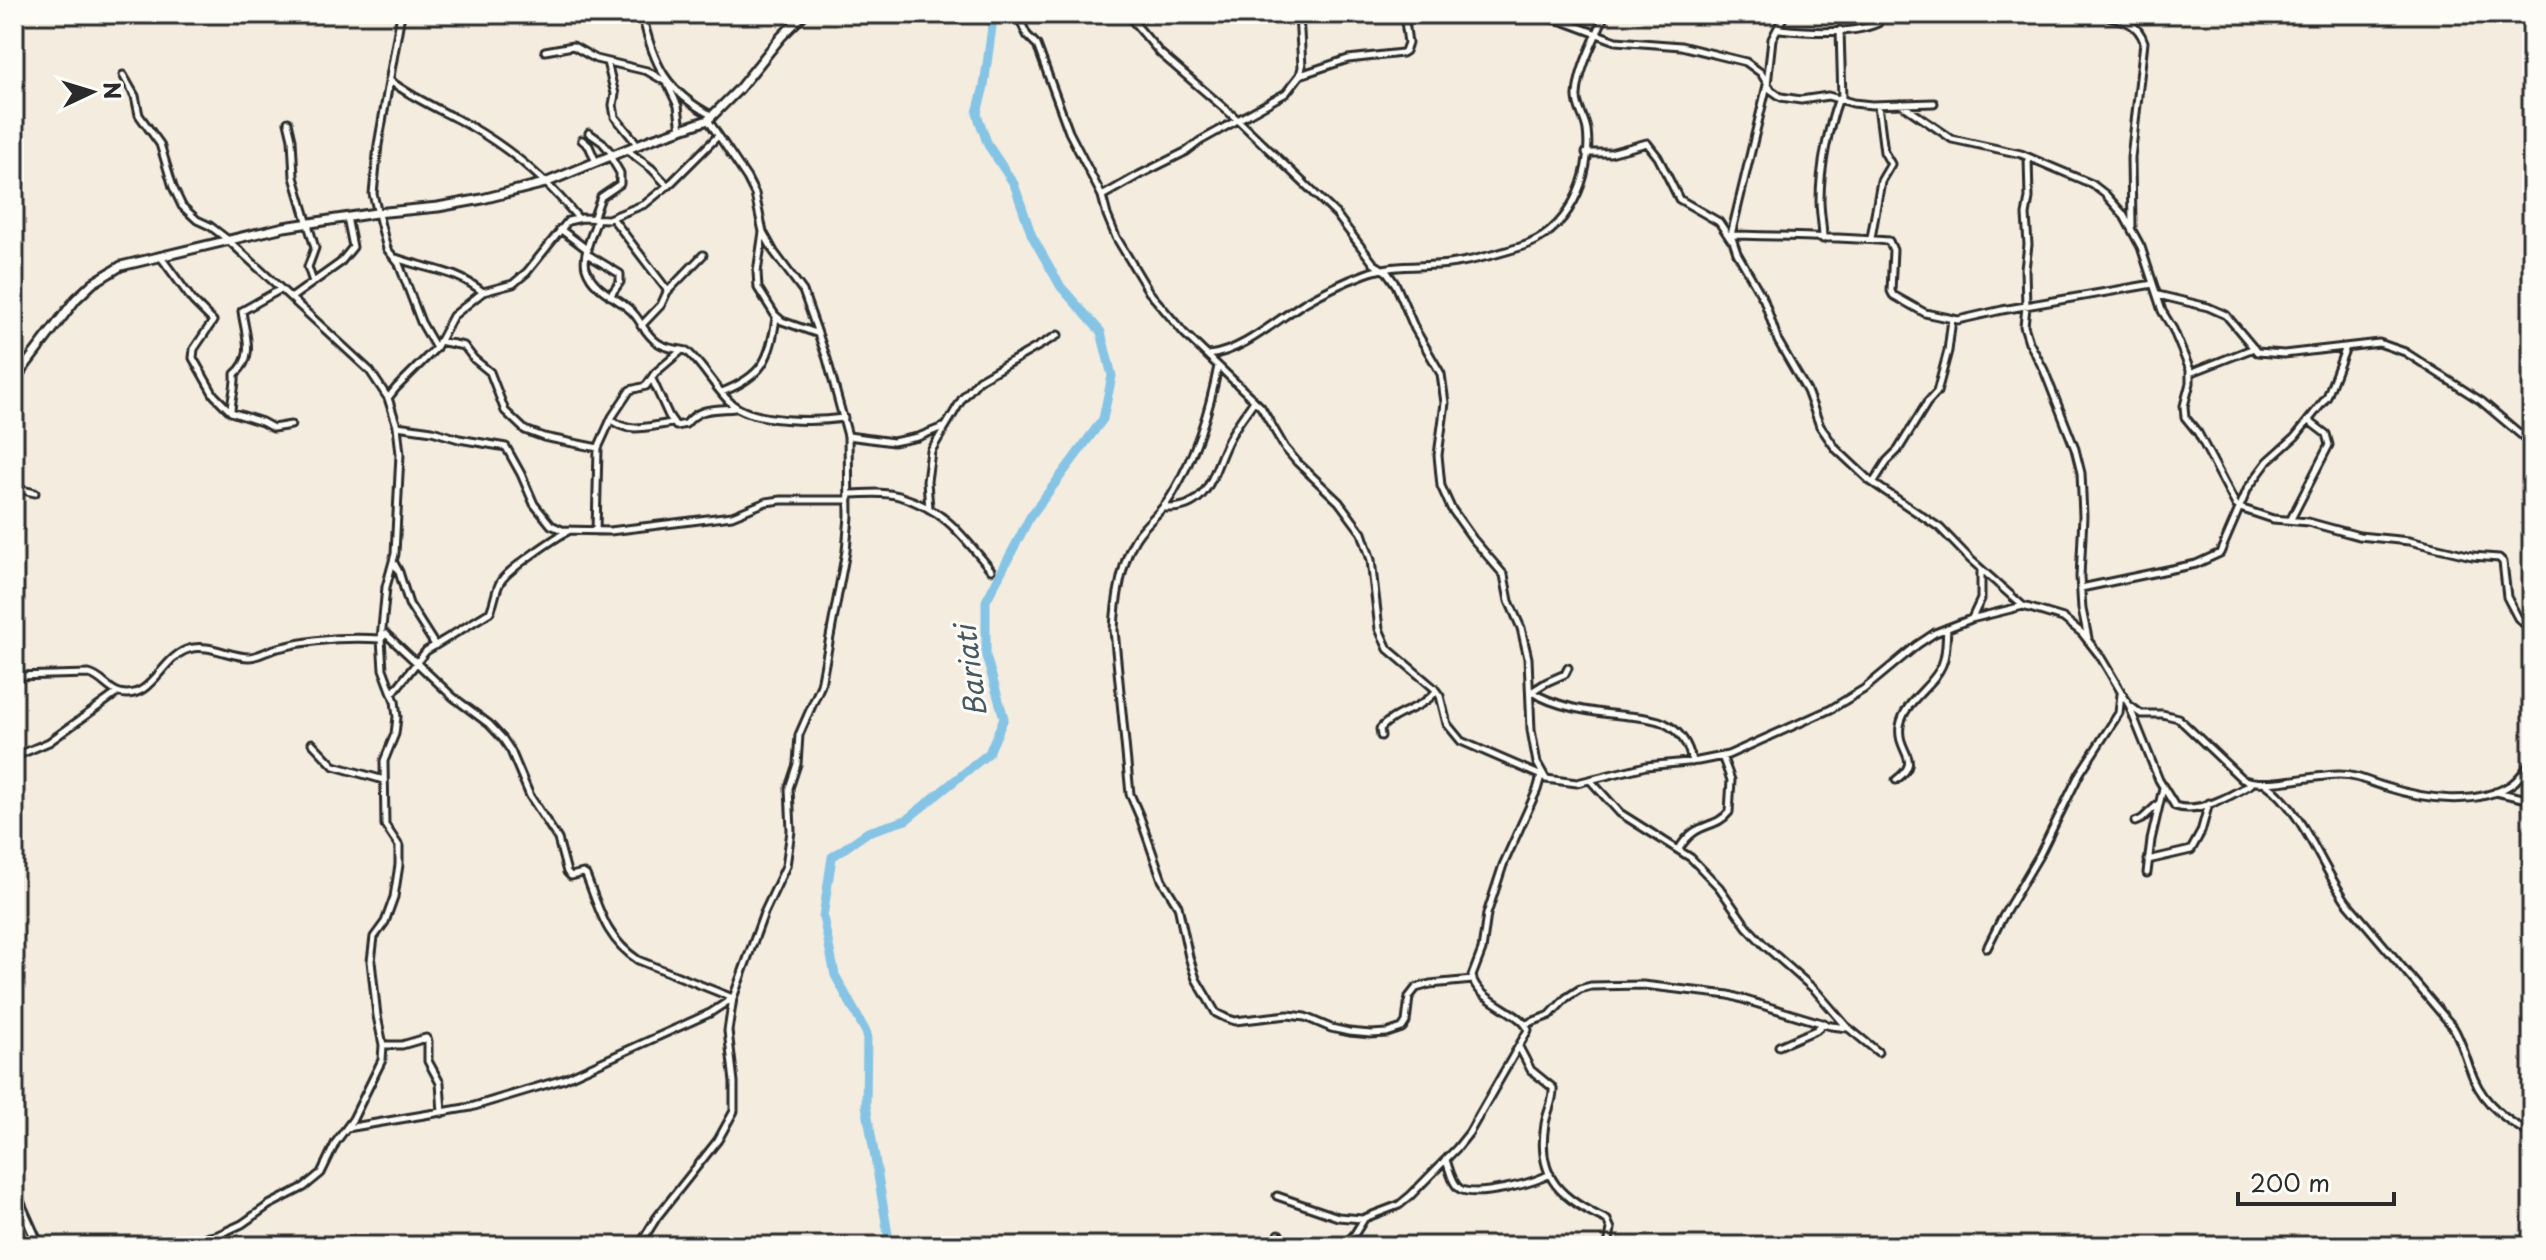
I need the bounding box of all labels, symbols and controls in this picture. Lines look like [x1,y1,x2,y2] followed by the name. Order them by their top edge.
[52,52,132,132] north arrow
[96,81,131,100] text: N
[942,619,996,719] water label: Bariati
[2238,1156,2394,1206] scale bar
[2250,1164,2330,1200] text: 200 m

